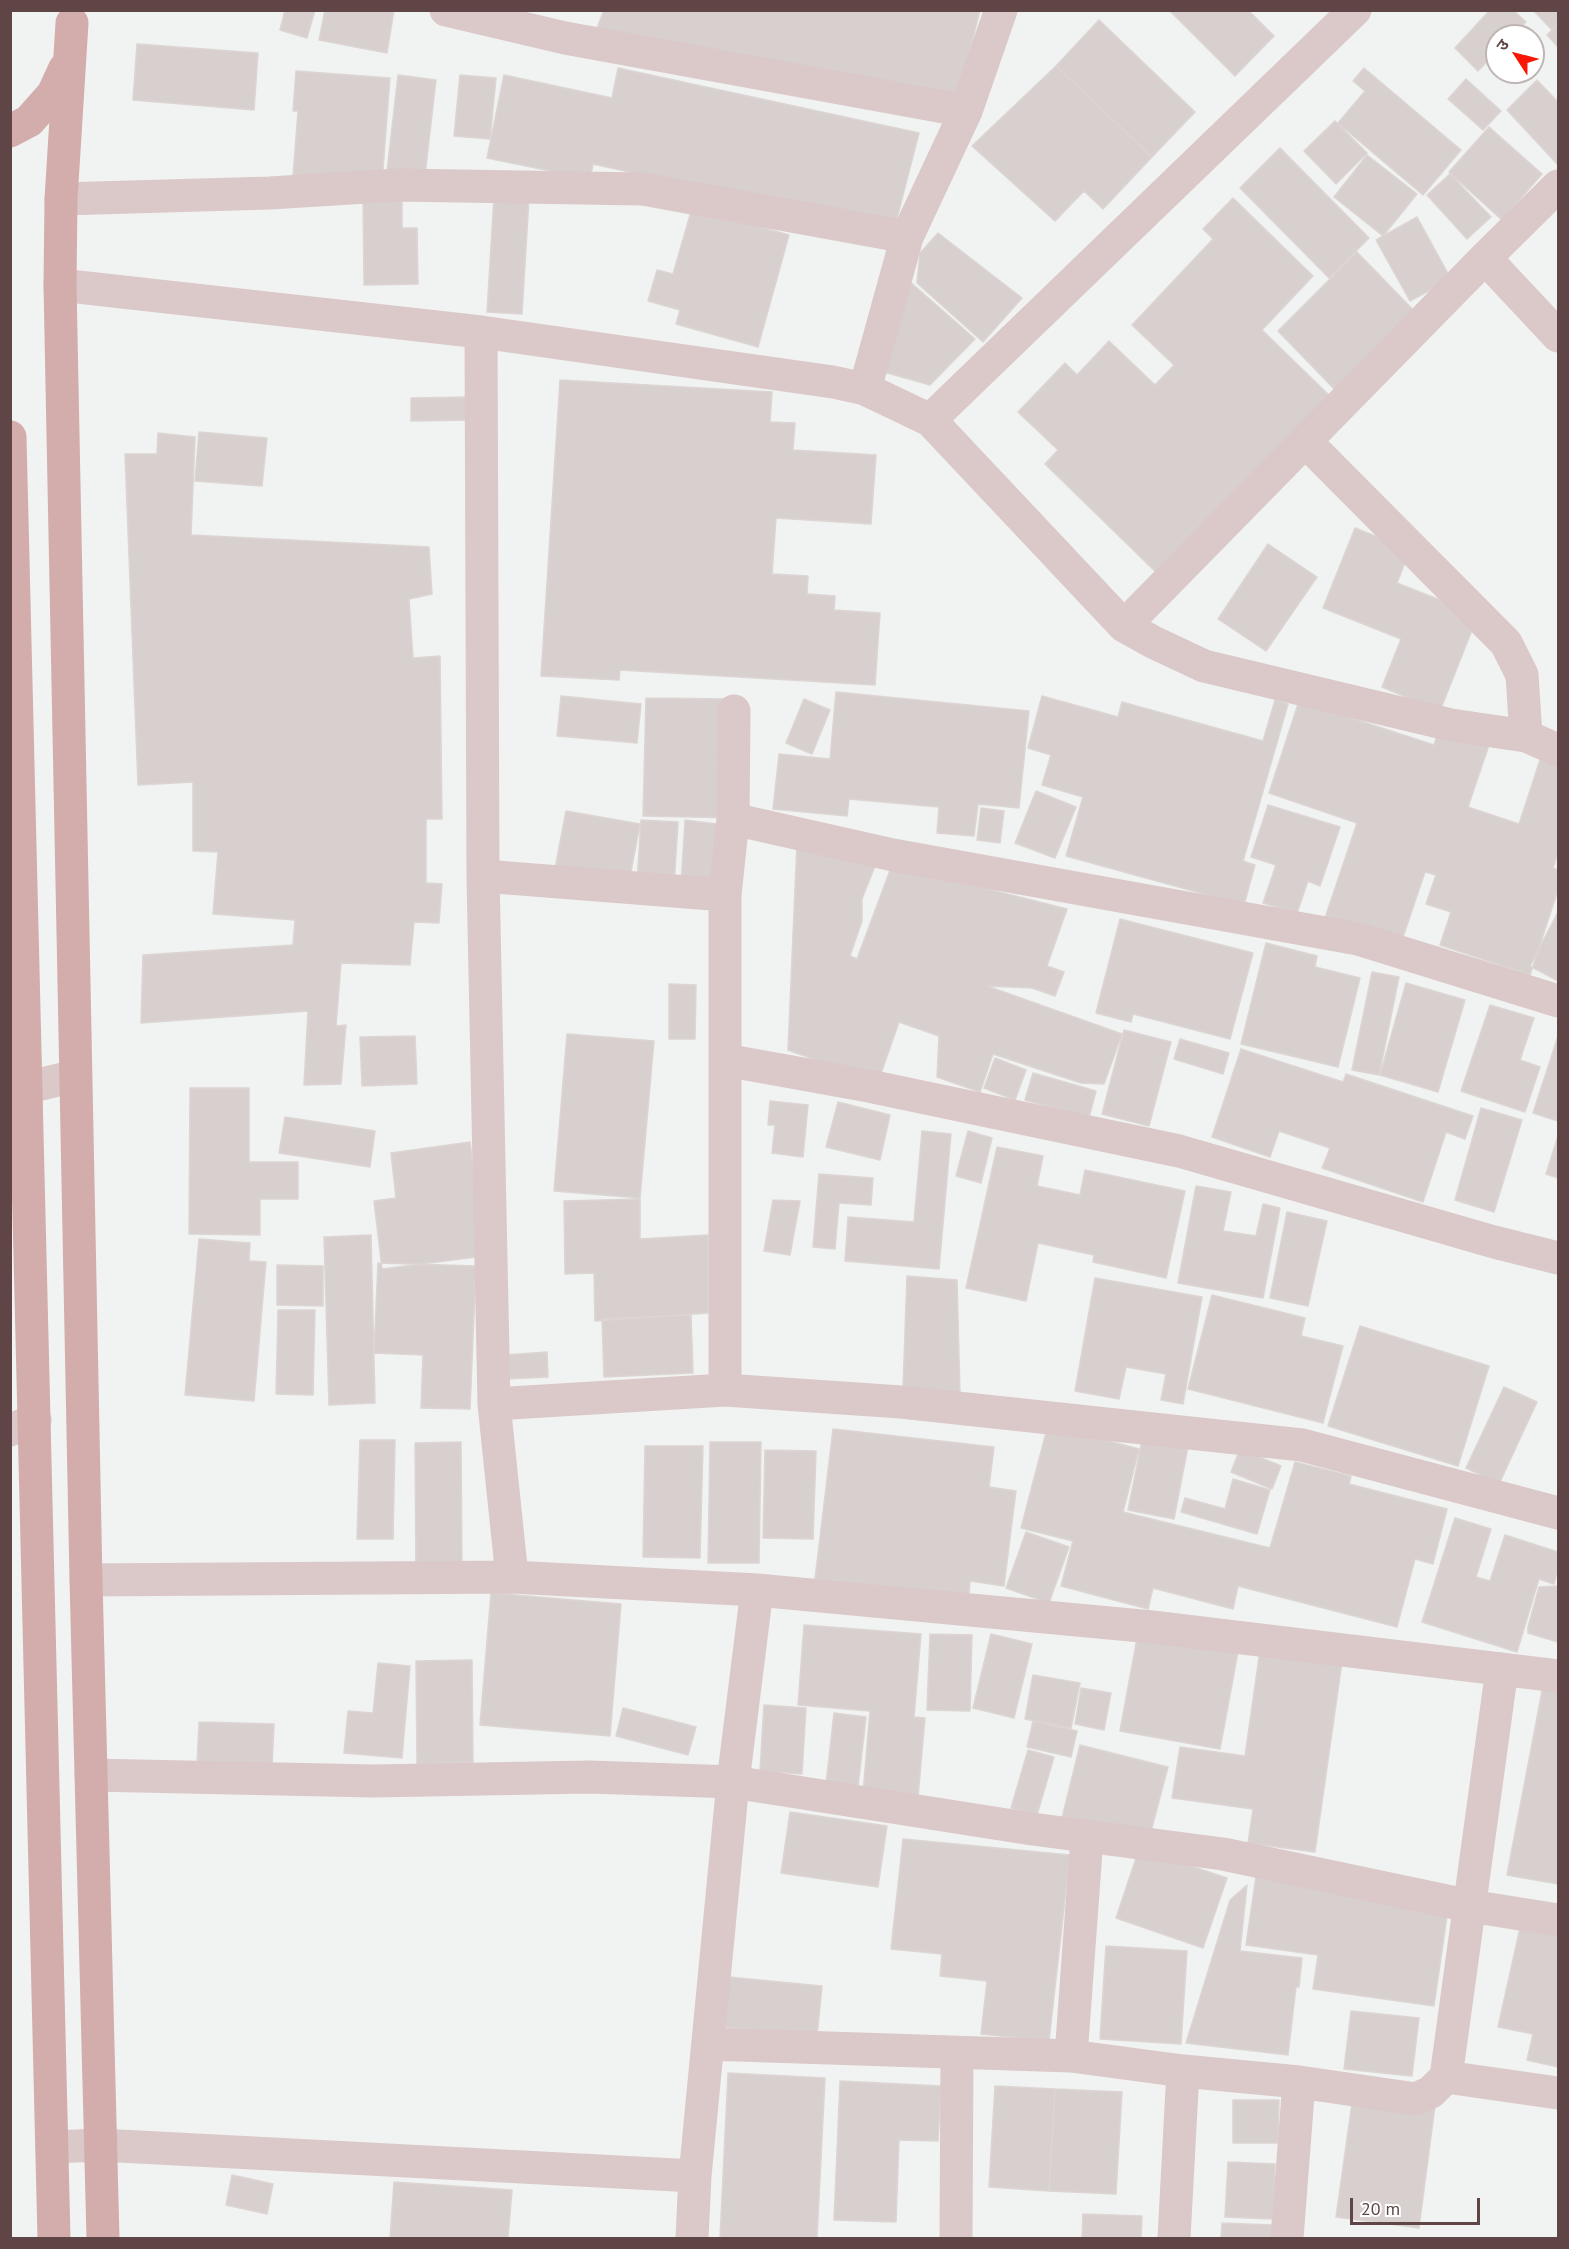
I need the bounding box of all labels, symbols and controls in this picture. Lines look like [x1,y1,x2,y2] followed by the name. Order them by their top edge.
[1485,24,1545,84] north arrow
[1491,35,1513,54] text: उ
[1353,2186,1484,2224] scale bar
[1361,2197,1400,2220] text: 20 m

